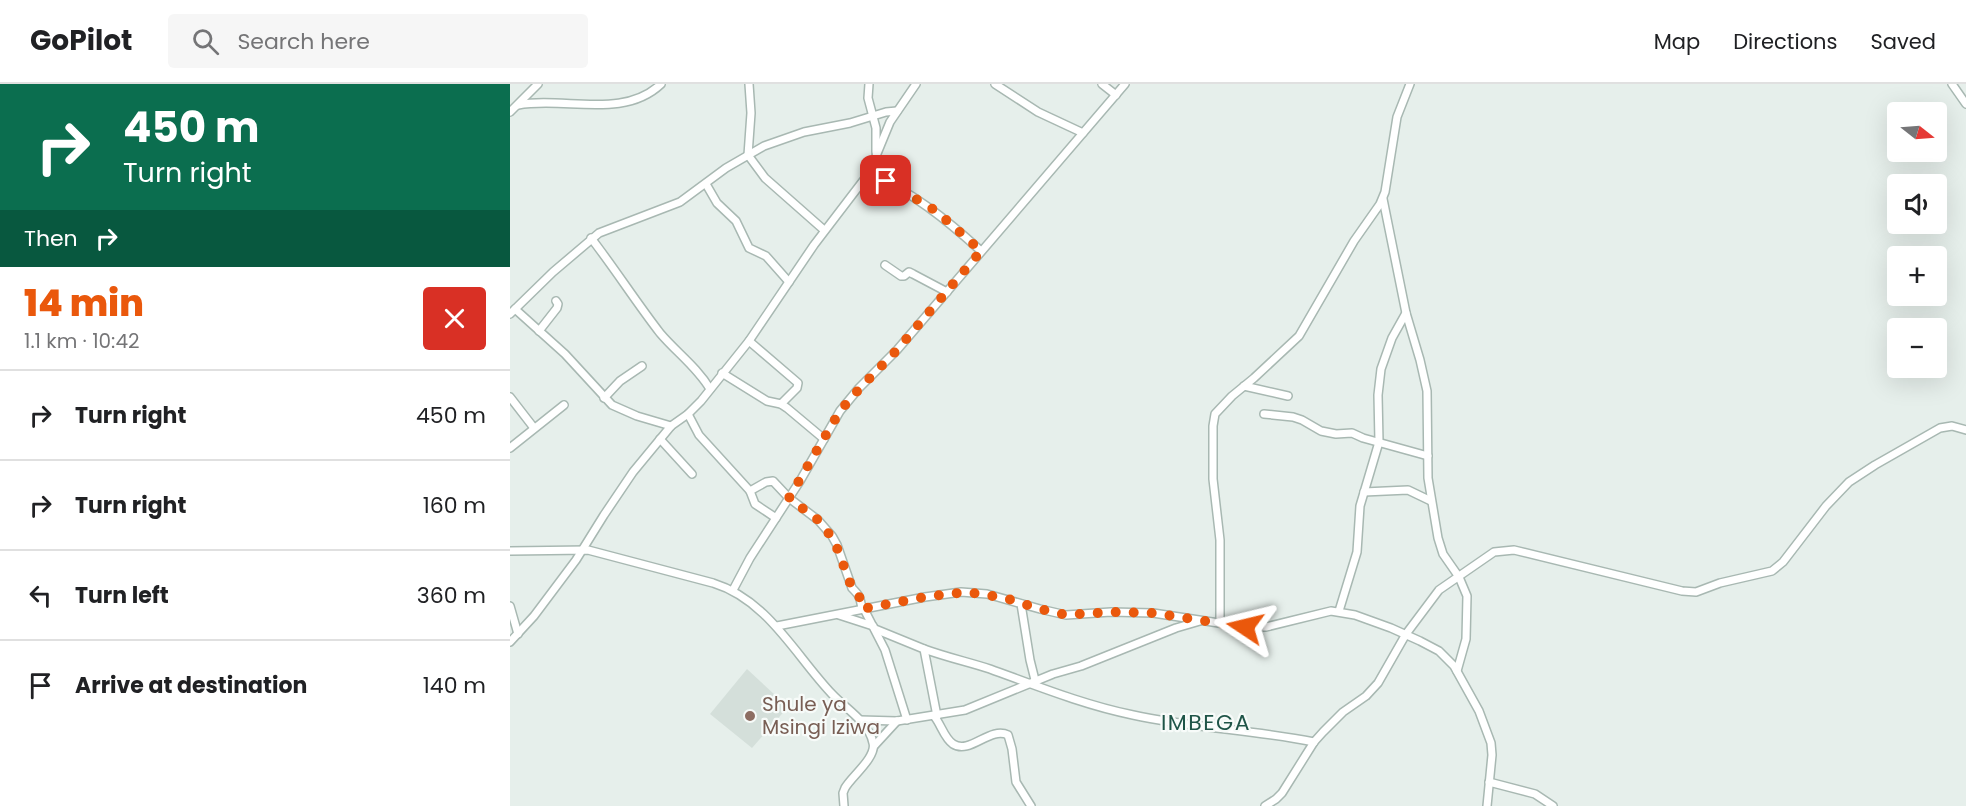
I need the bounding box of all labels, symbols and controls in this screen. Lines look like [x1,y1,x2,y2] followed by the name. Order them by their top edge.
[168,14,588,68] search box
[30,21,132,60] text: GoPilot
[189,25,222,58] icon: search
[237,26,370,57] text: Search here
[1654,27,1700,56] text: Map
[1733,27,1837,56] text: Directions
[1870,27,1936,56] text: Saved
[123,98,260,157] text: 450 m
[1887,102,1947,162] north arrow
[1887,102,1947,378] map controls
[24,108,102,186] icon: right
[123,154,252,191] text: Turn right
[860,155,911,206] pin
[869,164,902,197] icon: arrive
[1887,174,1947,234] button: sound
[90,222,123,255] icon: right
[24,223,78,254] text: Then
[1887,246,1947,306] button: +
[24,278,144,329] text: 14 min
[423,287,486,350] button: close
[1887,318,1947,378] button: −
[24,327,139,355] text: 1.1 km · 10:42
[24,399,57,432] icon: right
[75,400,186,431] text: Turn right
[416,400,486,431] text: 450 m
[24,489,57,522] icon: right
[75,490,186,521] text: Turn right
[423,490,486,521] text: 160 m
[24,579,57,612] icon: left
[75,580,169,611] text: Turn left
[417,580,486,611] text: 360 m
[1213,595,1277,659] position arrow
[24,669,57,702] icon: arrive
[75,670,307,701] text: Arrive at destination
[423,670,486,701] text: 140 m
[762,690,880,741] place label: Shule ya Msingi Iziwa
[1161,707,1251,738] district label: IMBEGA
[743,709,757,723] marker: Shule ya Msingi Iziwa

